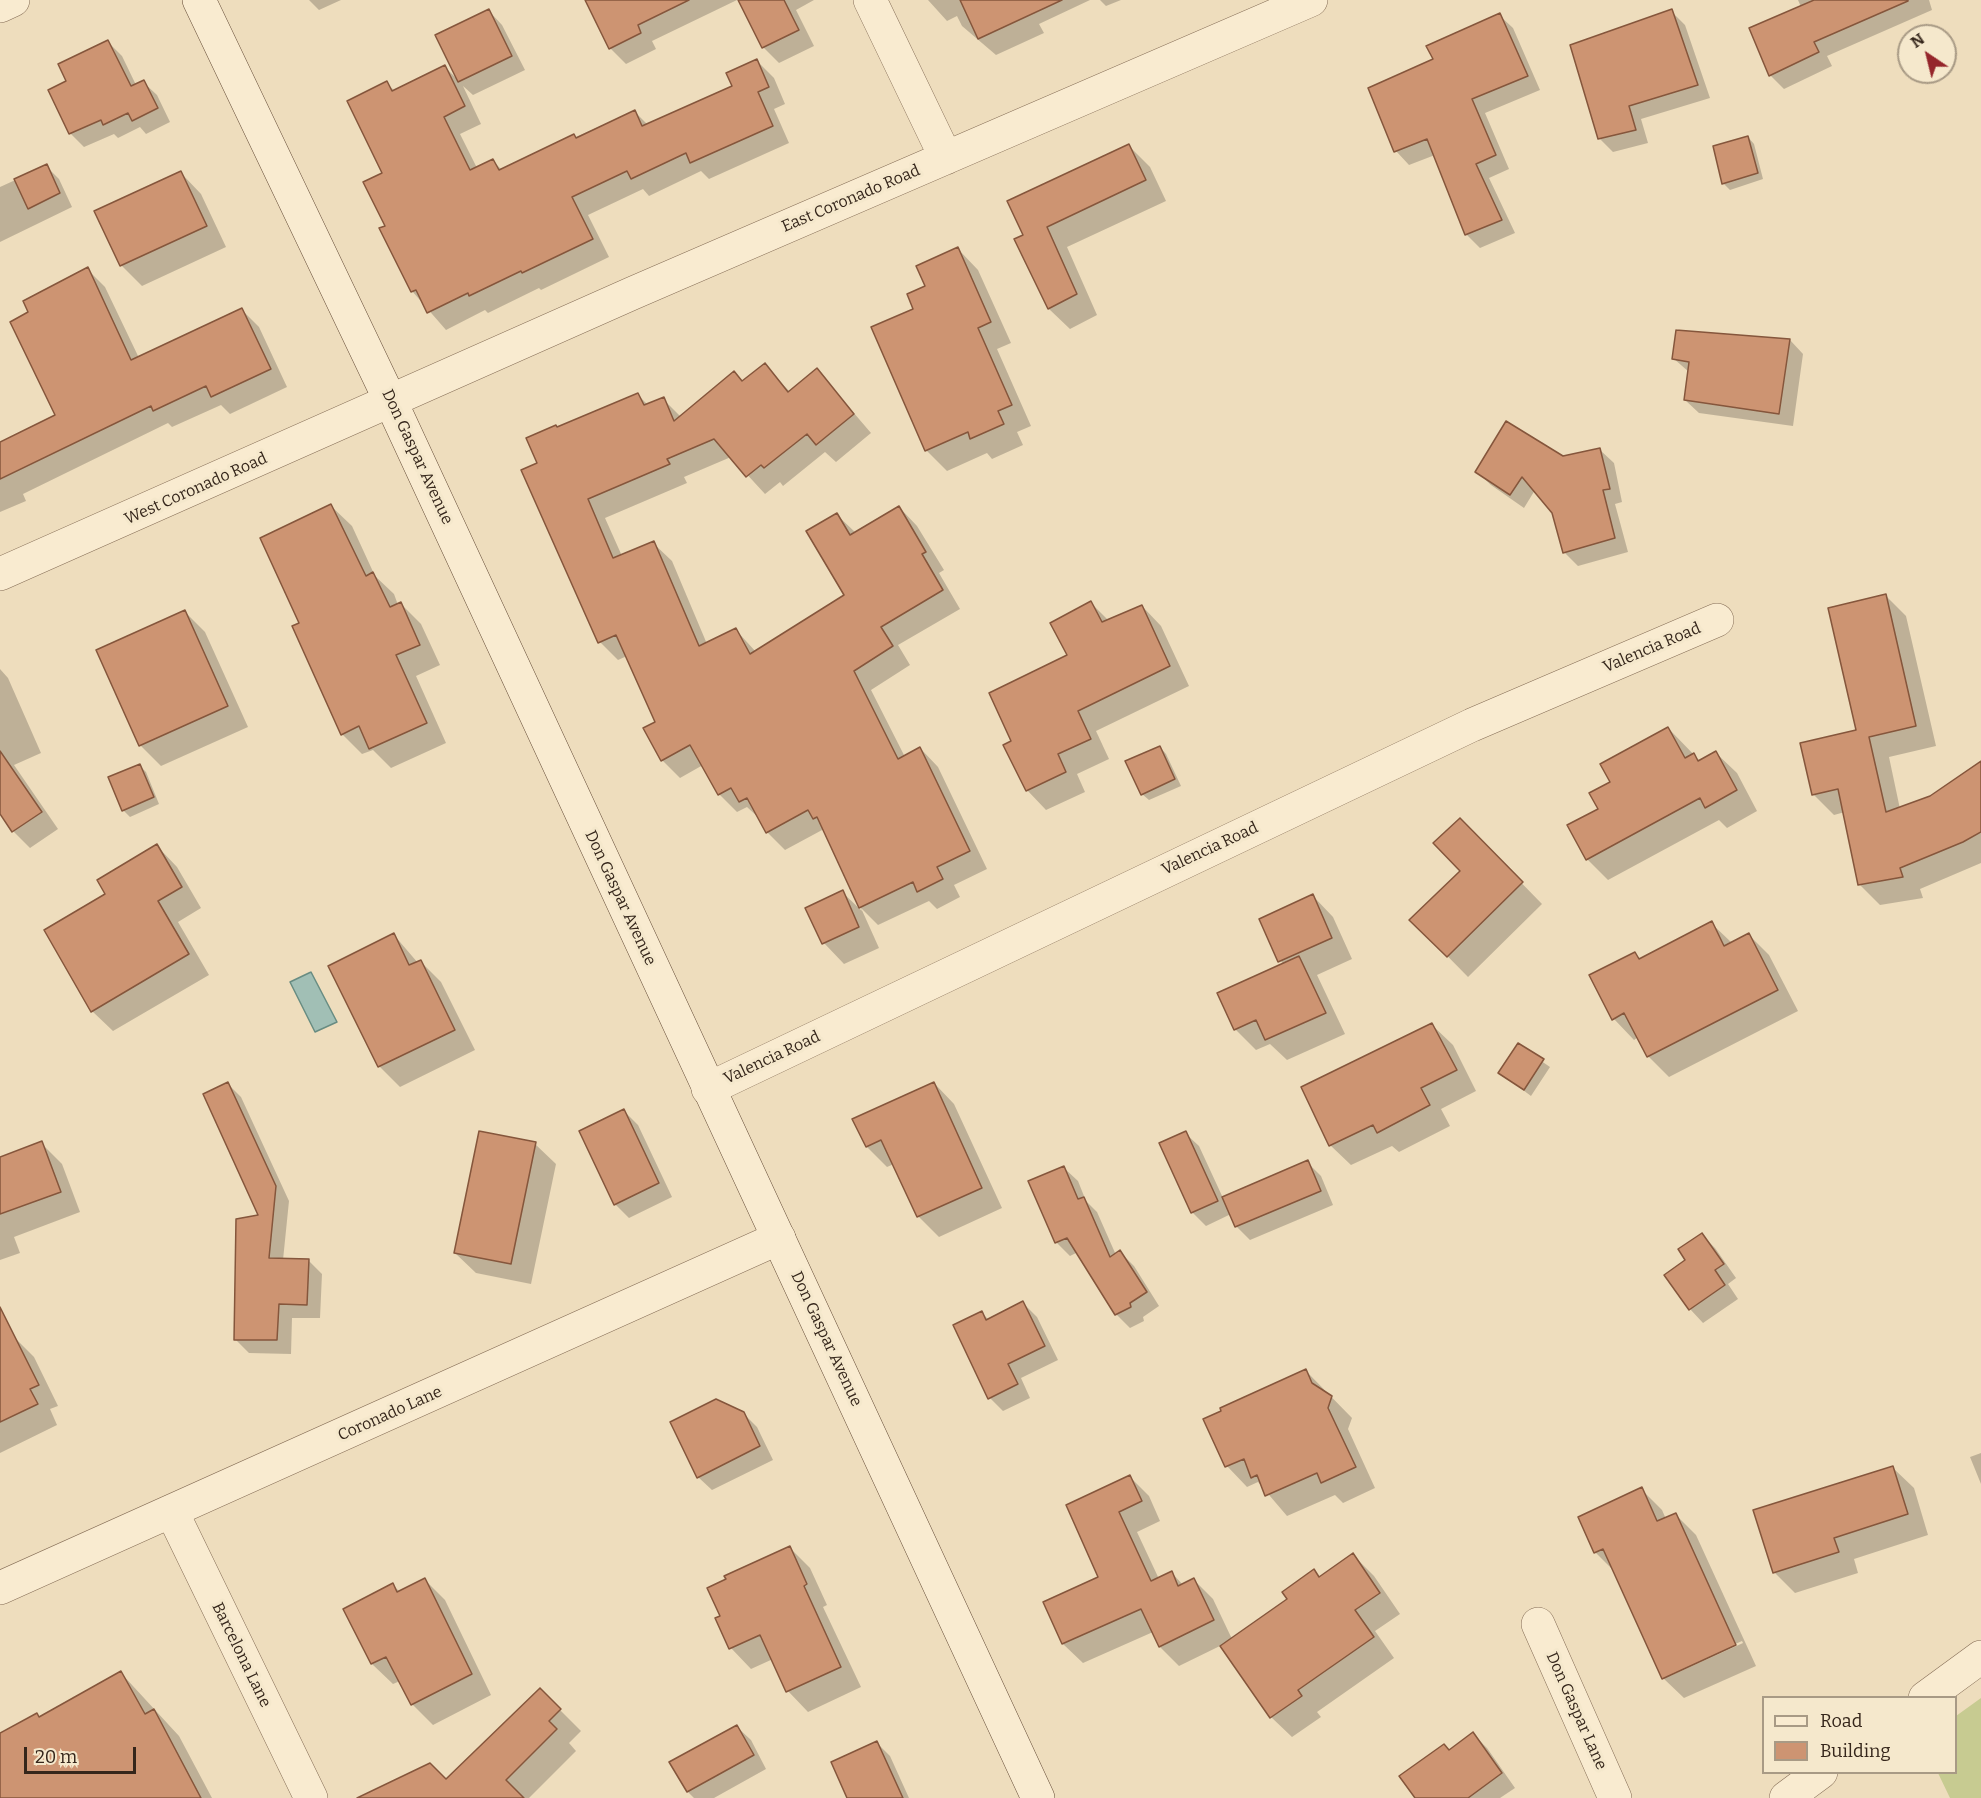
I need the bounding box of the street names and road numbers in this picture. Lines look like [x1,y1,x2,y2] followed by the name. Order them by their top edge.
[779,161,923,237] street label: East Coronado Road
[377,386,457,528] street label: Don Gaspar Avenue
[122,449,270,529] street label: West Coronado Road
[1600,619,1704,677] street label: Valencia Road
[1159,818,1261,880] street label: Valencia Road
[580,827,660,969] street label: Don Gaspar Avenue
[721,1027,823,1089] street label: Valencia Road
[786,1268,866,1410] street label: Don Gaspar Avenue
[335,1382,445,1446] street label: Coronado Lane
[207,1599,275,1711] street label: Barcelona Lane
[1541,1649,1611,1773] street label: Don Gaspar Lane

